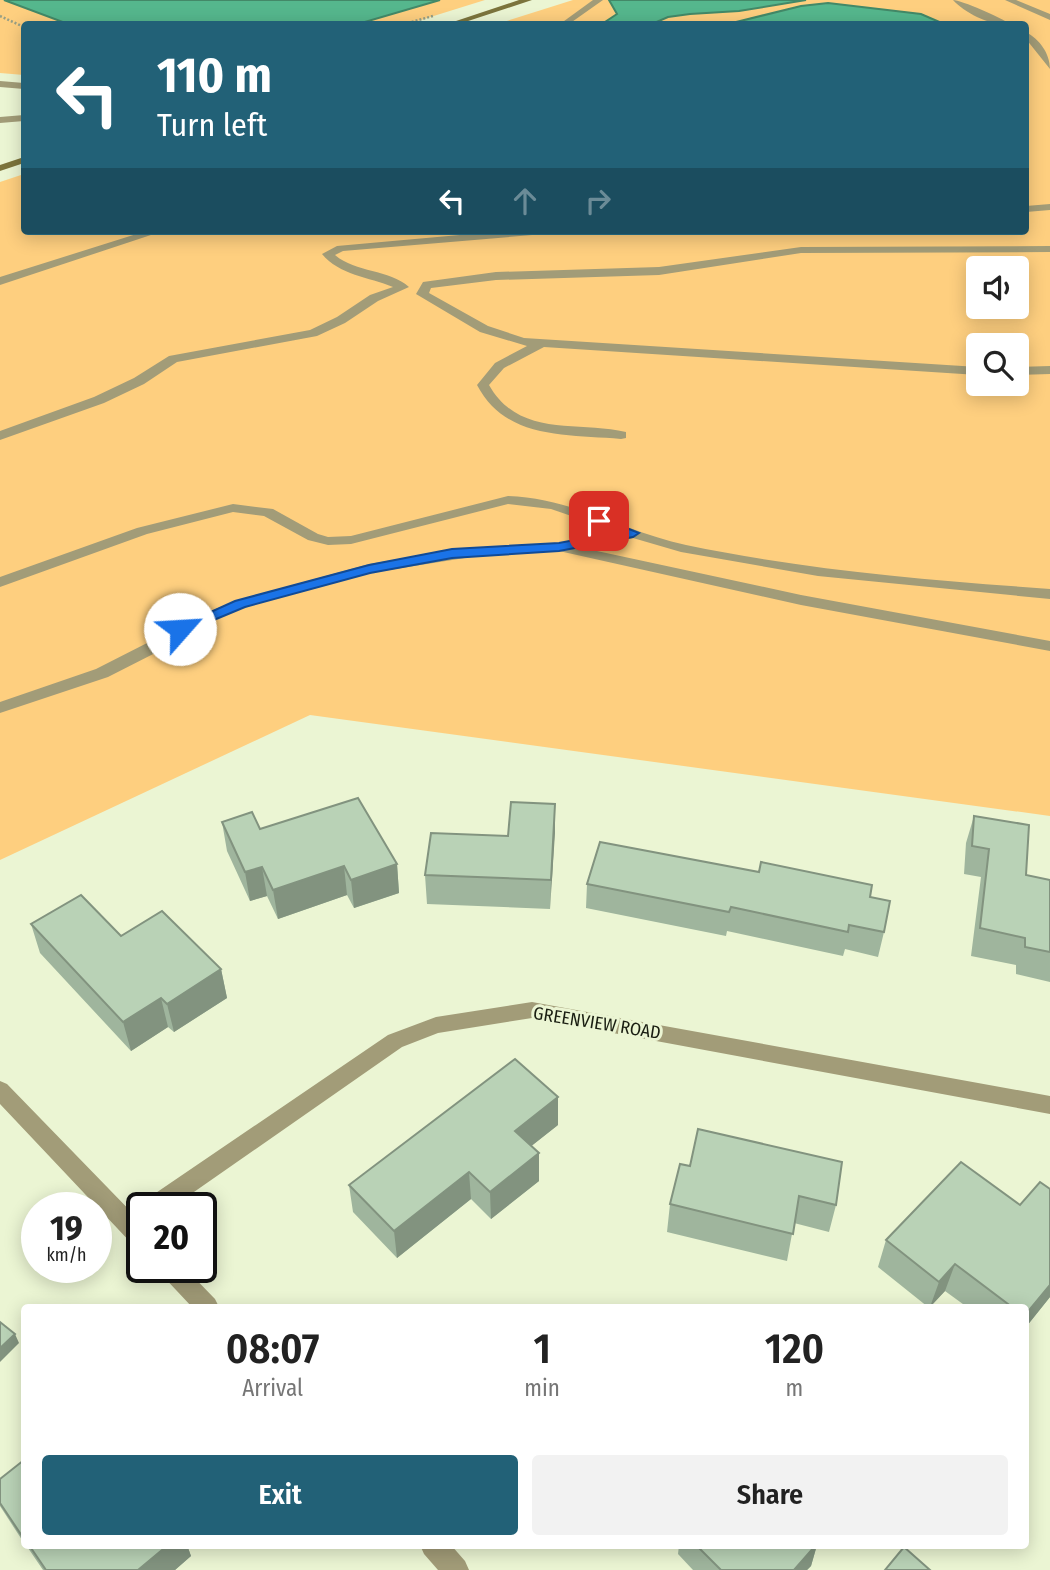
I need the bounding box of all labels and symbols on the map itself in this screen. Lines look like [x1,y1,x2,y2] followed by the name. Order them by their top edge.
[569,491,629,551] pin
[143,592,217,666] position arrow
[532,1002,662,1044] street label: GREENVIEW ROAD
[126,1192,217,1283] speed limit sign: 20

